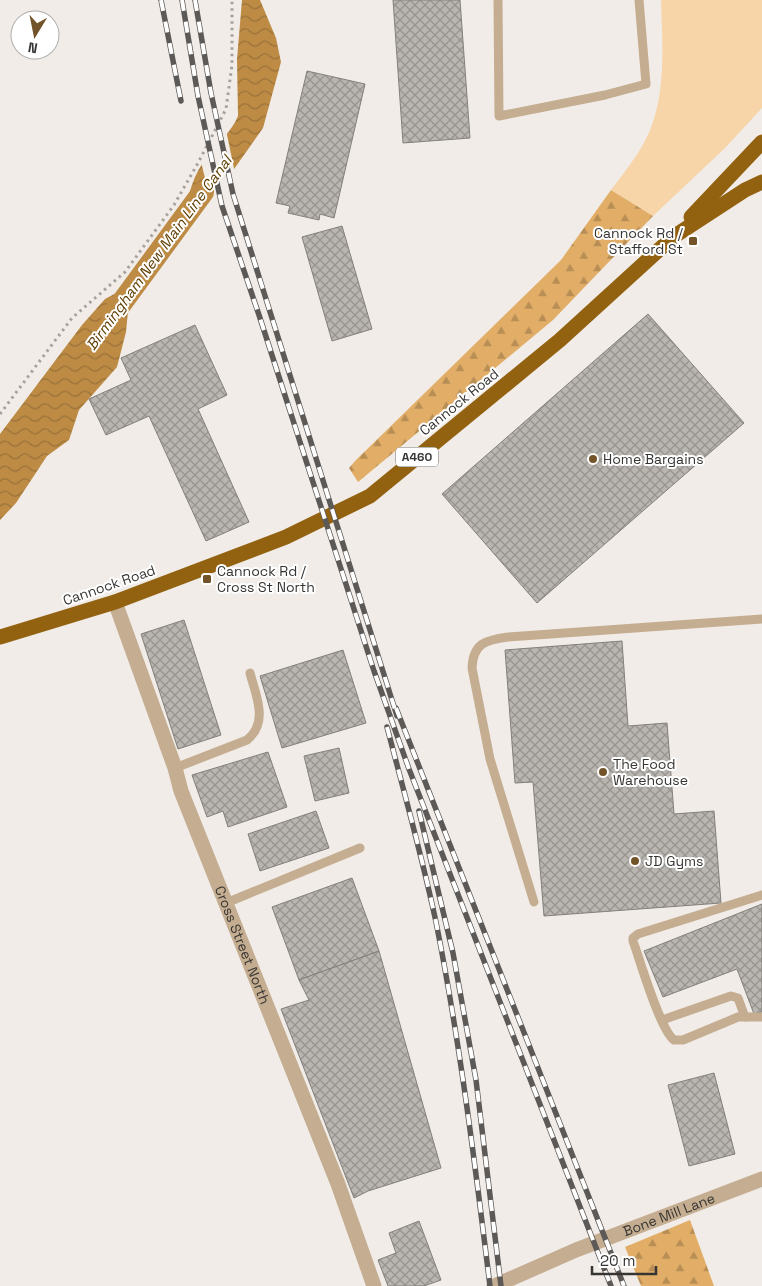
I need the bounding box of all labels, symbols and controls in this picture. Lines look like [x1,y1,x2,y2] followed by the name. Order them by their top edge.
[10,10,60,60] north arrow
[27,38,39,57] text: N
[82,150,237,354] water label: Birmingham New Main Line Canal
[594,224,684,258] place label: Cannock Rd / Stafford St
[687,235,699,247] marker: Cannock Rd / Stafford St
[416,365,502,439] street label: Cannock Road
[396,448,438,467] road number: A460
[603,450,704,468] place label: Home Bargains
[587,453,599,465] marker: Home Bargains
[60,561,158,609] street label: Cannock Road
[217,562,315,596] place label: Cannock Rd / Cross St North
[201,573,213,585] marker: Cannock Rd / Cross St North
[613,755,688,789] place label: The Food Warehouse
[597,766,609,778] marker: The Food Warehouse
[645,852,703,870] place label: JD Gyms
[629,855,641,867] marker: JD Gyms
[211,883,274,1007] street label: Cross Street North
[620,1189,717,1240] street label: Bone Mill Lane
[592,1244,656,1276] scale bar
[600,1251,635,1270] text: 20 m

